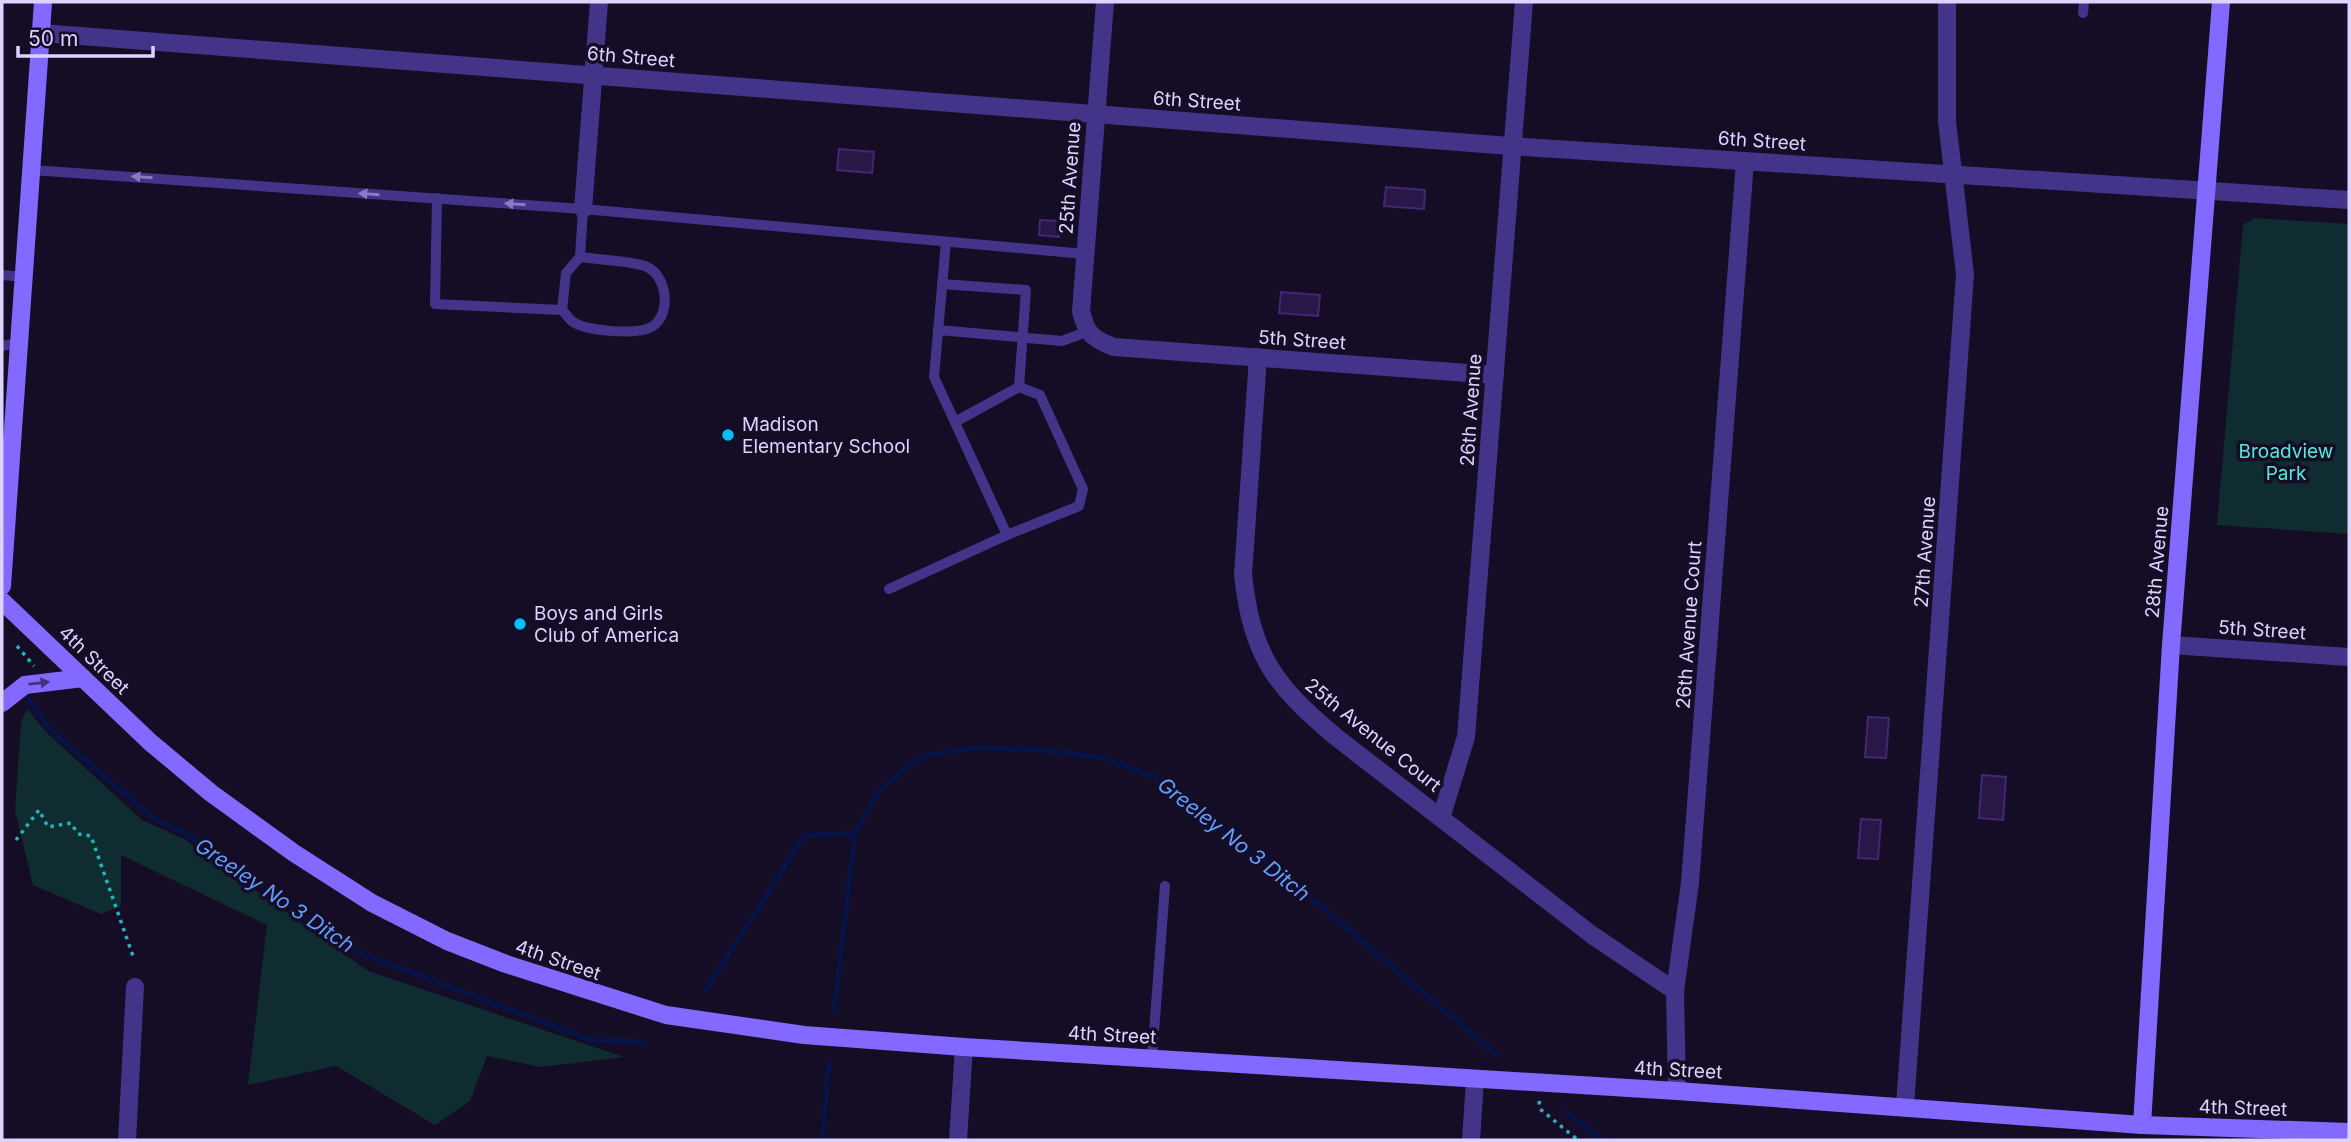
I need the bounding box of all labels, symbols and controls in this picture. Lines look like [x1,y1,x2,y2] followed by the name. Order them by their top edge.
[18,14,152,58] scale bar
[28,26,78,51] text: 50 m
[586,42,676,72] street label: 6th Street
[1152,86,1242,116] street label: 6th Street
[1055,121,1085,235] street label: 25th Avenue
[1717,126,1807,156] street label: 6th Street
[130,172,152,183] one-way arrow
[357,188,379,199] one-way arrow
[503,198,525,209] one-way arrow
[1257,325,1347,355] street label: 5th Street
[1456,353,1486,467] street label: 26th Avenue
[742,413,910,458] place label: Madison Elementary School
[720,427,736,443] marker: Madison Elementary School
[2239,440,2333,485] park label: Broadview Park
[1910,495,1940,609] street label: 27th Avenue
[2141,505,2173,619] street label: 28th Avenue
[1672,540,1706,710] street label: 26th Avenue Court
[534,602,679,647] place label: Boys and Girls Club of America
[2217,615,2307,645] street label: 5th Street
[512,616,528,632] marker: Boys and Girls Club of America
[54,621,134,699] street label: 4th Street
[1300,673,1446,797] street label: 25th Avenue Court
[29,678,51,689] one-way arrow
[1153,772,1315,906] water label: Greeley No 3 Ditch
[191,833,359,957] water label: Greeley No 3 Ditch
[512,935,604,985] street label: 4th Street
[1067,1021,1157,1049] street label: 4th Street
[1633,1056,1723,1084] street label: 4th Street
[2198,1095,2288,1121] street label: 4th Street

